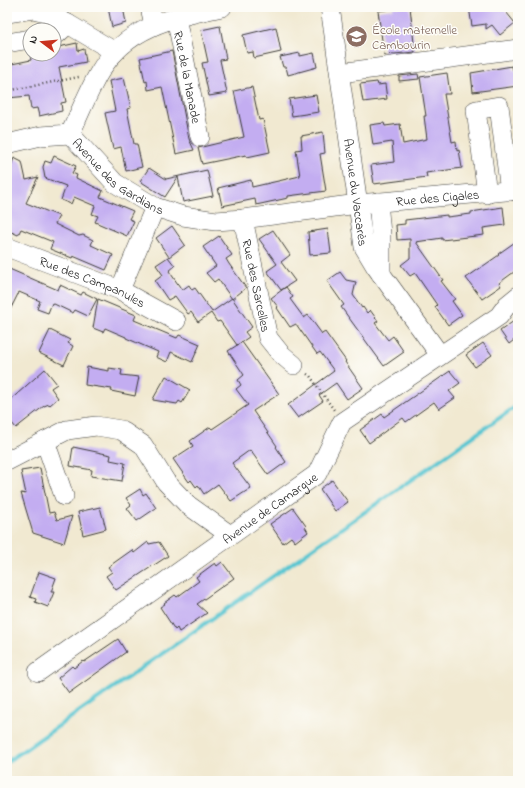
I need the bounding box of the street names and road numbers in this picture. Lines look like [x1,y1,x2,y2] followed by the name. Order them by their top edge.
[168,29,205,125] street label: Rue de la Manade
[67,134,166,220] street label: Avenue des Gardians
[338,137,372,248] street label: Avenue du Vaccarès
[395,185,481,212] street label: Rue des Cigales
[236,238,275,334] street label: Rue des Sarcelles
[36,252,149,313] street label: Rue des Campanules
[219,468,322,549] street label: Avenue de Camargue

